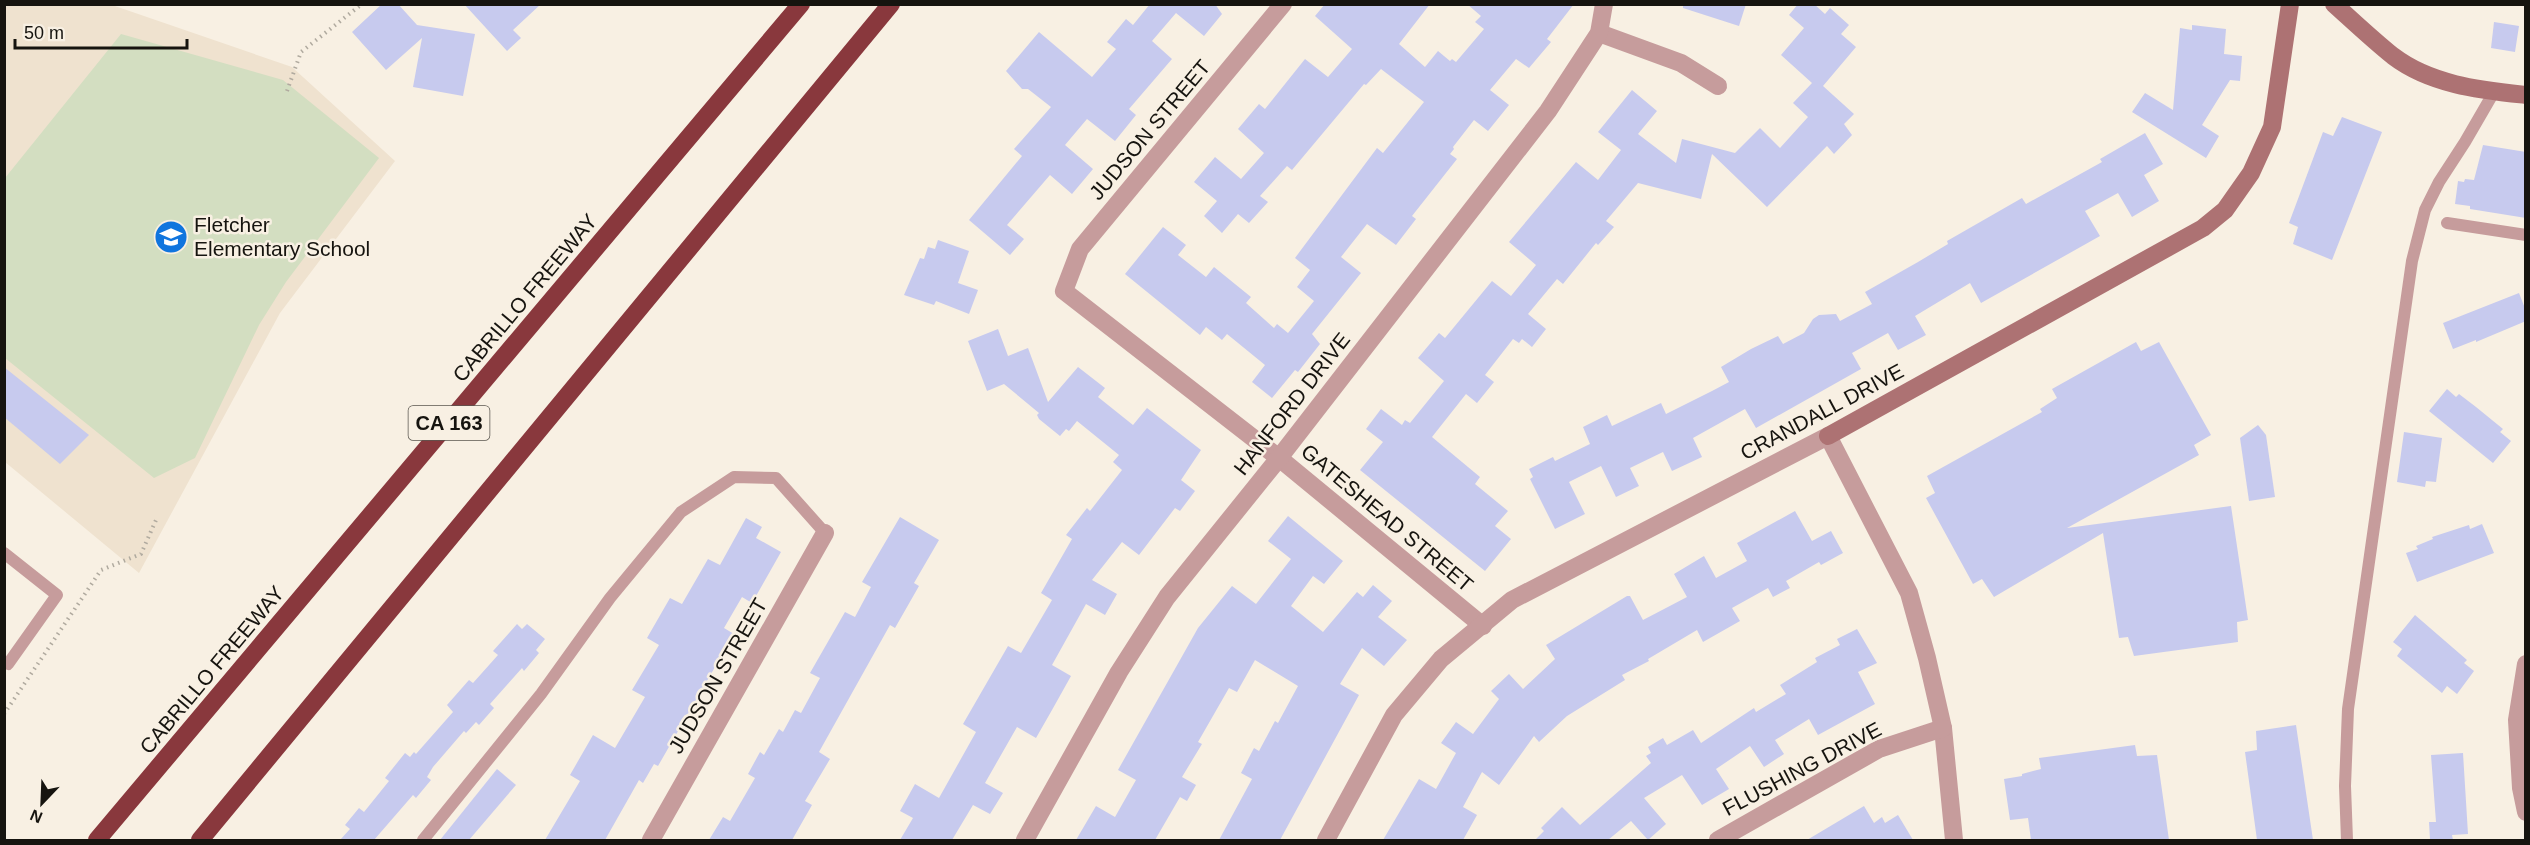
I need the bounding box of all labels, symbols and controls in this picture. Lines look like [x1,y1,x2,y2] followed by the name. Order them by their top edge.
[15,12,188,50] scale bar
[24,23,64,43] text: 50 m
[1085,55,1215,204] street label: JUDSON STREET
[448,209,601,386] street label: CABRILLO FREEWAY
[194,213,370,260] place label: Fletcher Elementary School
[153,219,189,255] school or university icon: Fletcher Elementary School
[1229,328,1354,479] street label: HANFORD DRIVE
[1736,359,1907,464] street label: CRANDALL DRIVE
[408,406,490,440] road number: CA 163
[1297,439,1478,596] street label: GATESHEAD STREET
[135,581,288,758] street label: CABRILLO FREEWAY
[664,594,771,757] street label: JUDSON STREET
[1719,717,1885,820] street label: FLUSHING DRIVE
[12,773,72,833] north arrow
[28,806,45,826] text: N

